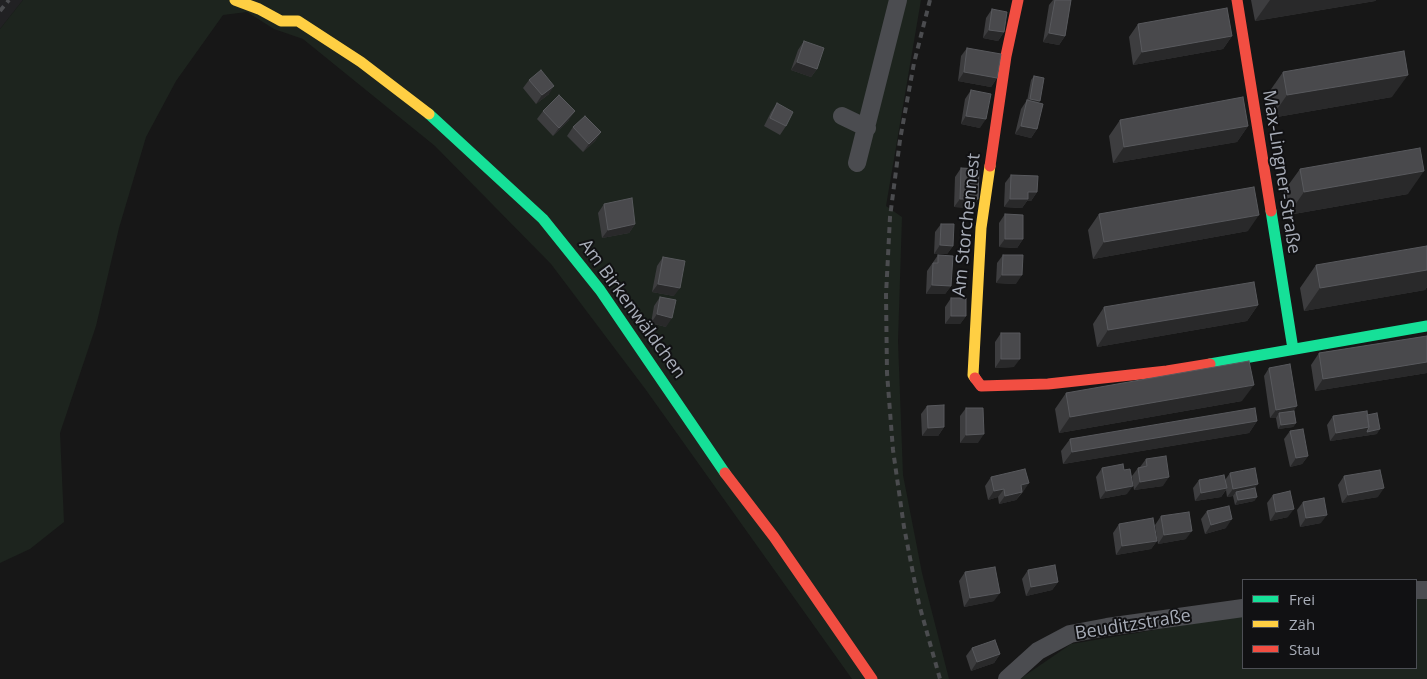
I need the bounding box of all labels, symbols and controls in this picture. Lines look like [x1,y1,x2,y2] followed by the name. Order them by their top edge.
[1257,89,1305,255] street label: Max-Lingner-Straße
[949,152,985,298] street label: Am Storchennest
[574,235,690,383] street label: Am Birkenwäldchen
[1242,579,1417,669] legend
[1289,589,1315,609] text: Frei
[1074,605,1192,645] street label: Beuditzstraße
[1289,614,1315,634] text: Zäh
[1289,639,1320,659] text: Stau

